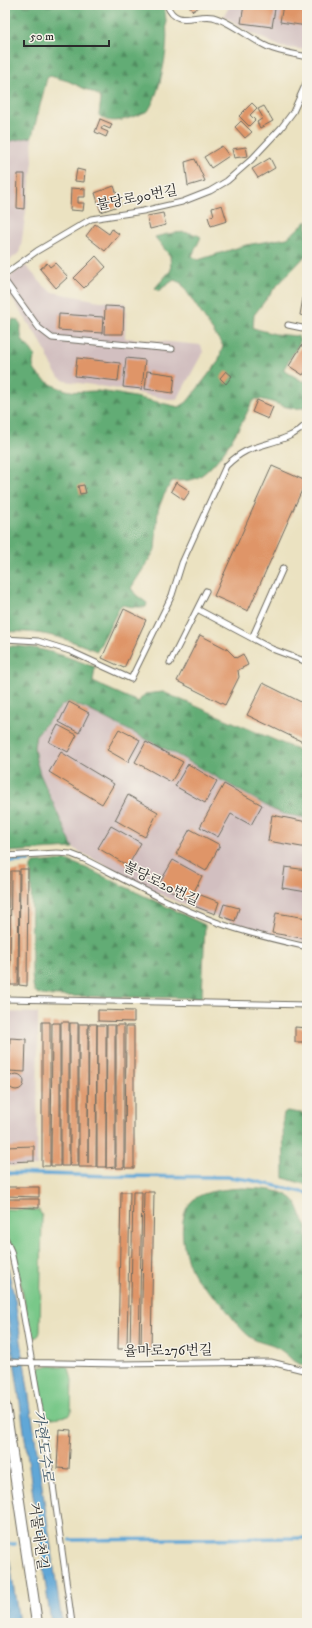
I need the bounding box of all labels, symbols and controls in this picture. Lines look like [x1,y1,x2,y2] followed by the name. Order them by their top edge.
[24,22,109,48] scale bar
[30,29,54,44] text: 50 m
[95,181,179,215] street label: 불당로90번길
[120,858,202,910] street label: 불당로20번길
[123,1341,213,1361] street label: 율마로276번길
[29,1409,58,1484] water label: 가현도수로
[24,1501,52,1571] street label: 거물대천길

